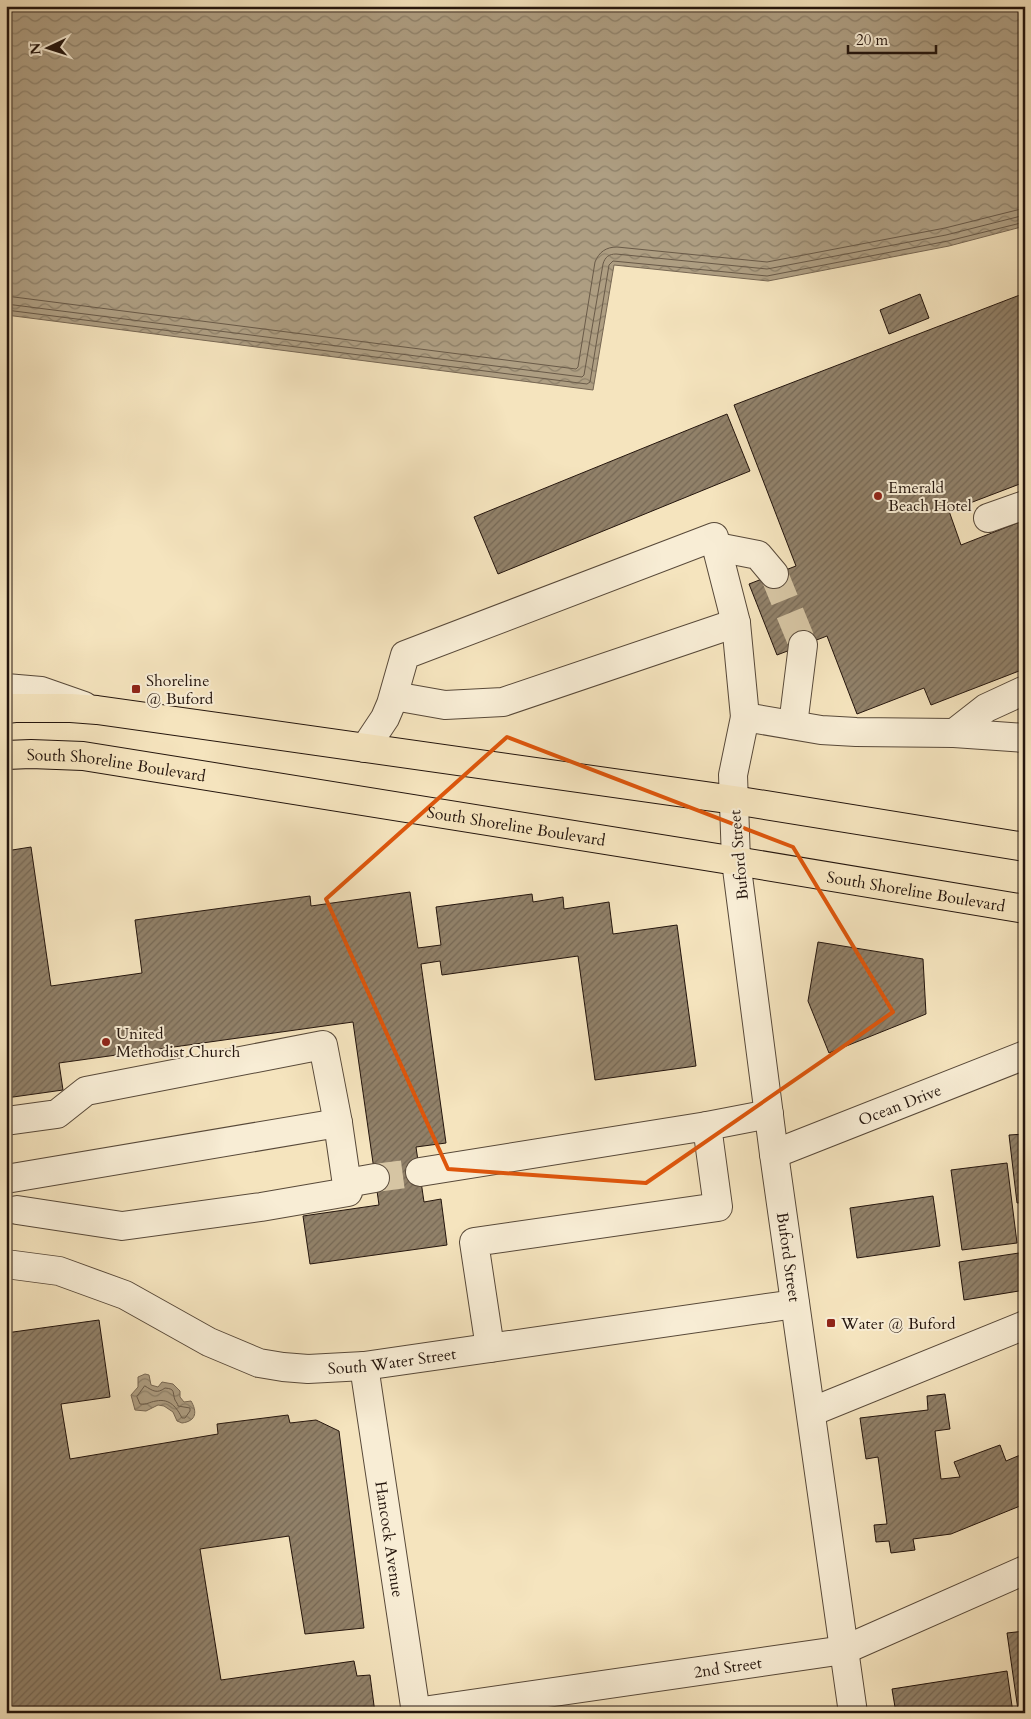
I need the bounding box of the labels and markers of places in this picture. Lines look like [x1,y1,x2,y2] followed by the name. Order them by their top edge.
[888,477,972,517] place label: Emerald Beach Hotel
[872,490,884,502] marker: Emerald Beach Hotel
[146,670,214,710] place label: Shoreline @ Buford
[130,683,142,695] marker: Shoreline @ Buford
[116,1023,240,1063] place label: United Methodist Church
[100,1036,112,1048] marker: United Methodist Church
[840,1313,956,1335] place label: Water @ Buford
[825,1317,837,1329] marker: Water @ Buford

